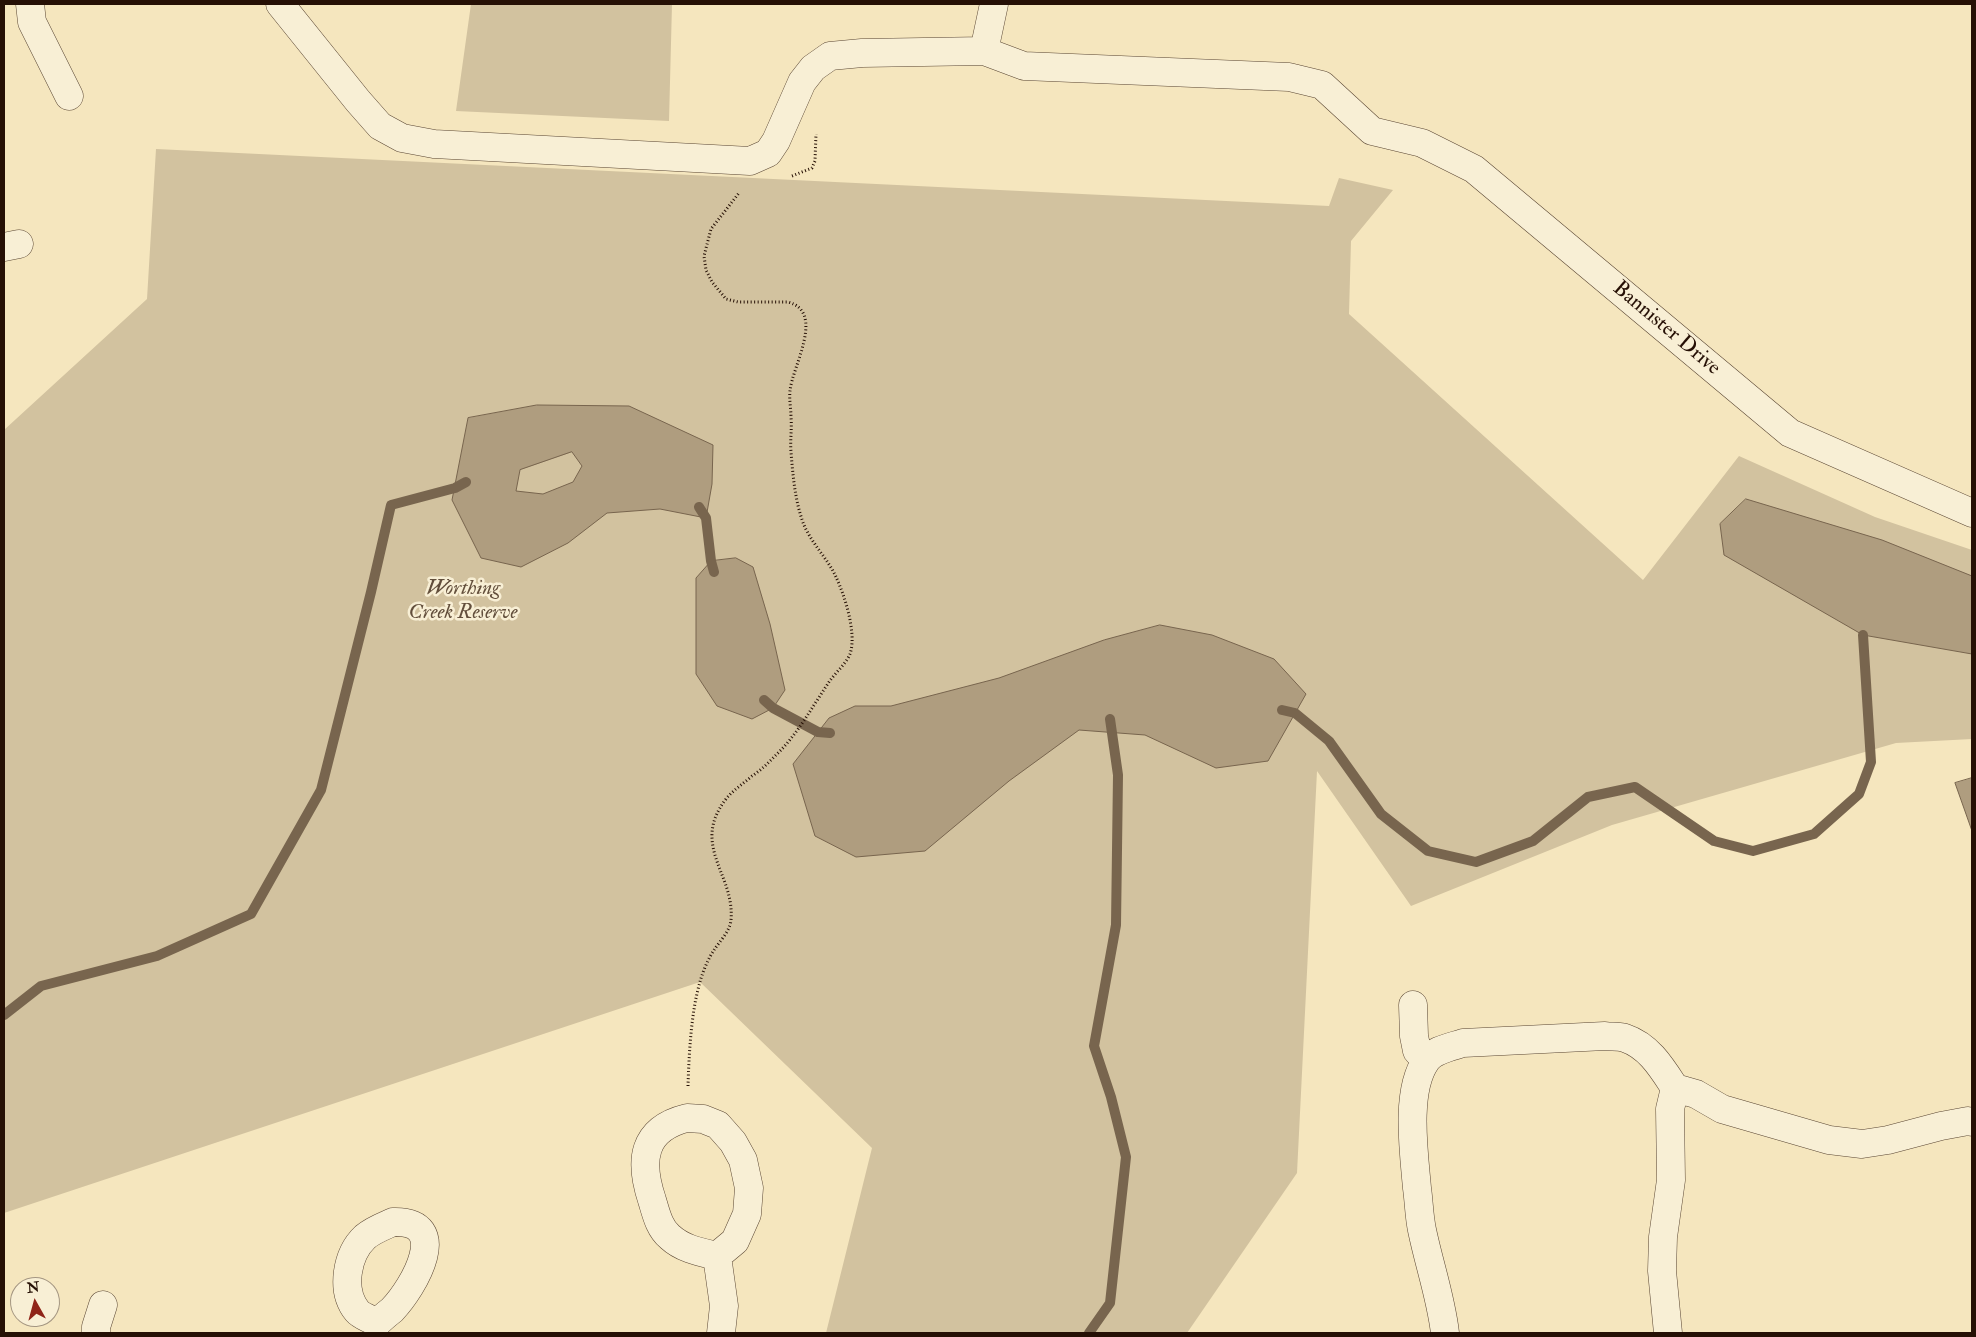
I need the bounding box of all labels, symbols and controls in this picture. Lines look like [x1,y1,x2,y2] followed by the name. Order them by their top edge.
[1607,277,1725,381] street label: Bannister Drive
[409,576,517,626] park label: Worthing Creek Reserve
[10,1277,60,1327] north arrow
[26,1278,40,1297] text: N

